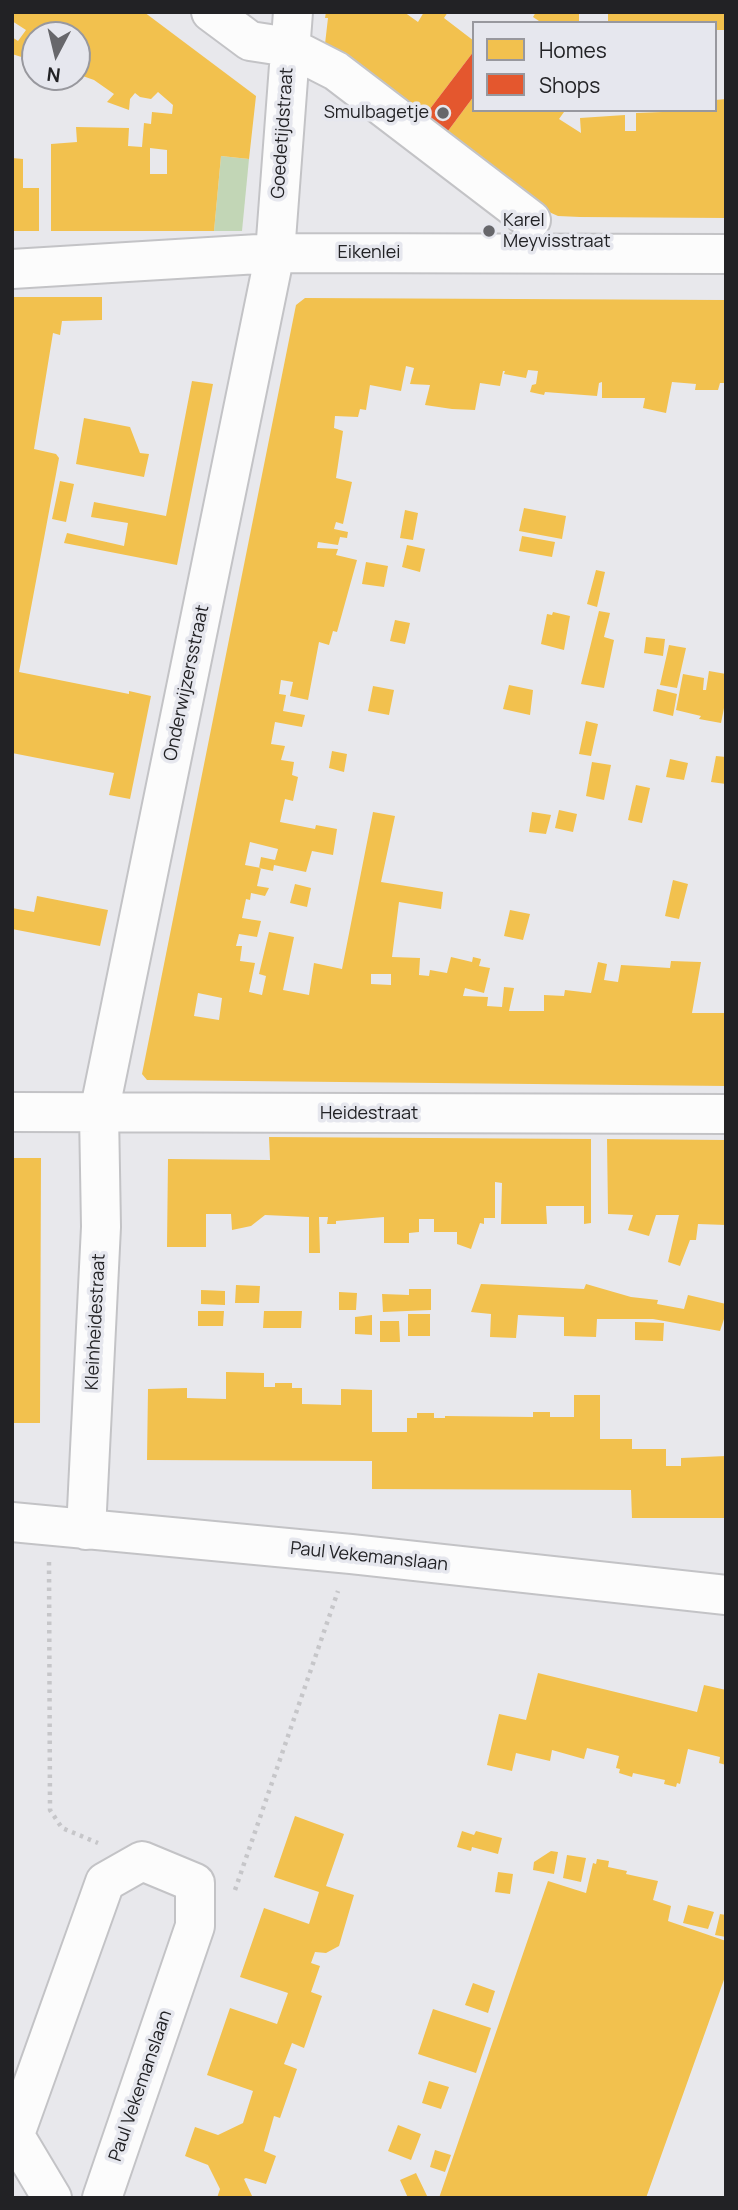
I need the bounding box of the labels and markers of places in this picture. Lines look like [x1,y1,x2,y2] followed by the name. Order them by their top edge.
[324,102,429,124] place label: Smulbagetje
[435,105,451,121] marker: Smulbagetje
[503,210,611,252] place label: Karel Meyvisstraat
[481,223,497,239] marker: Karel Meyvisstraat

